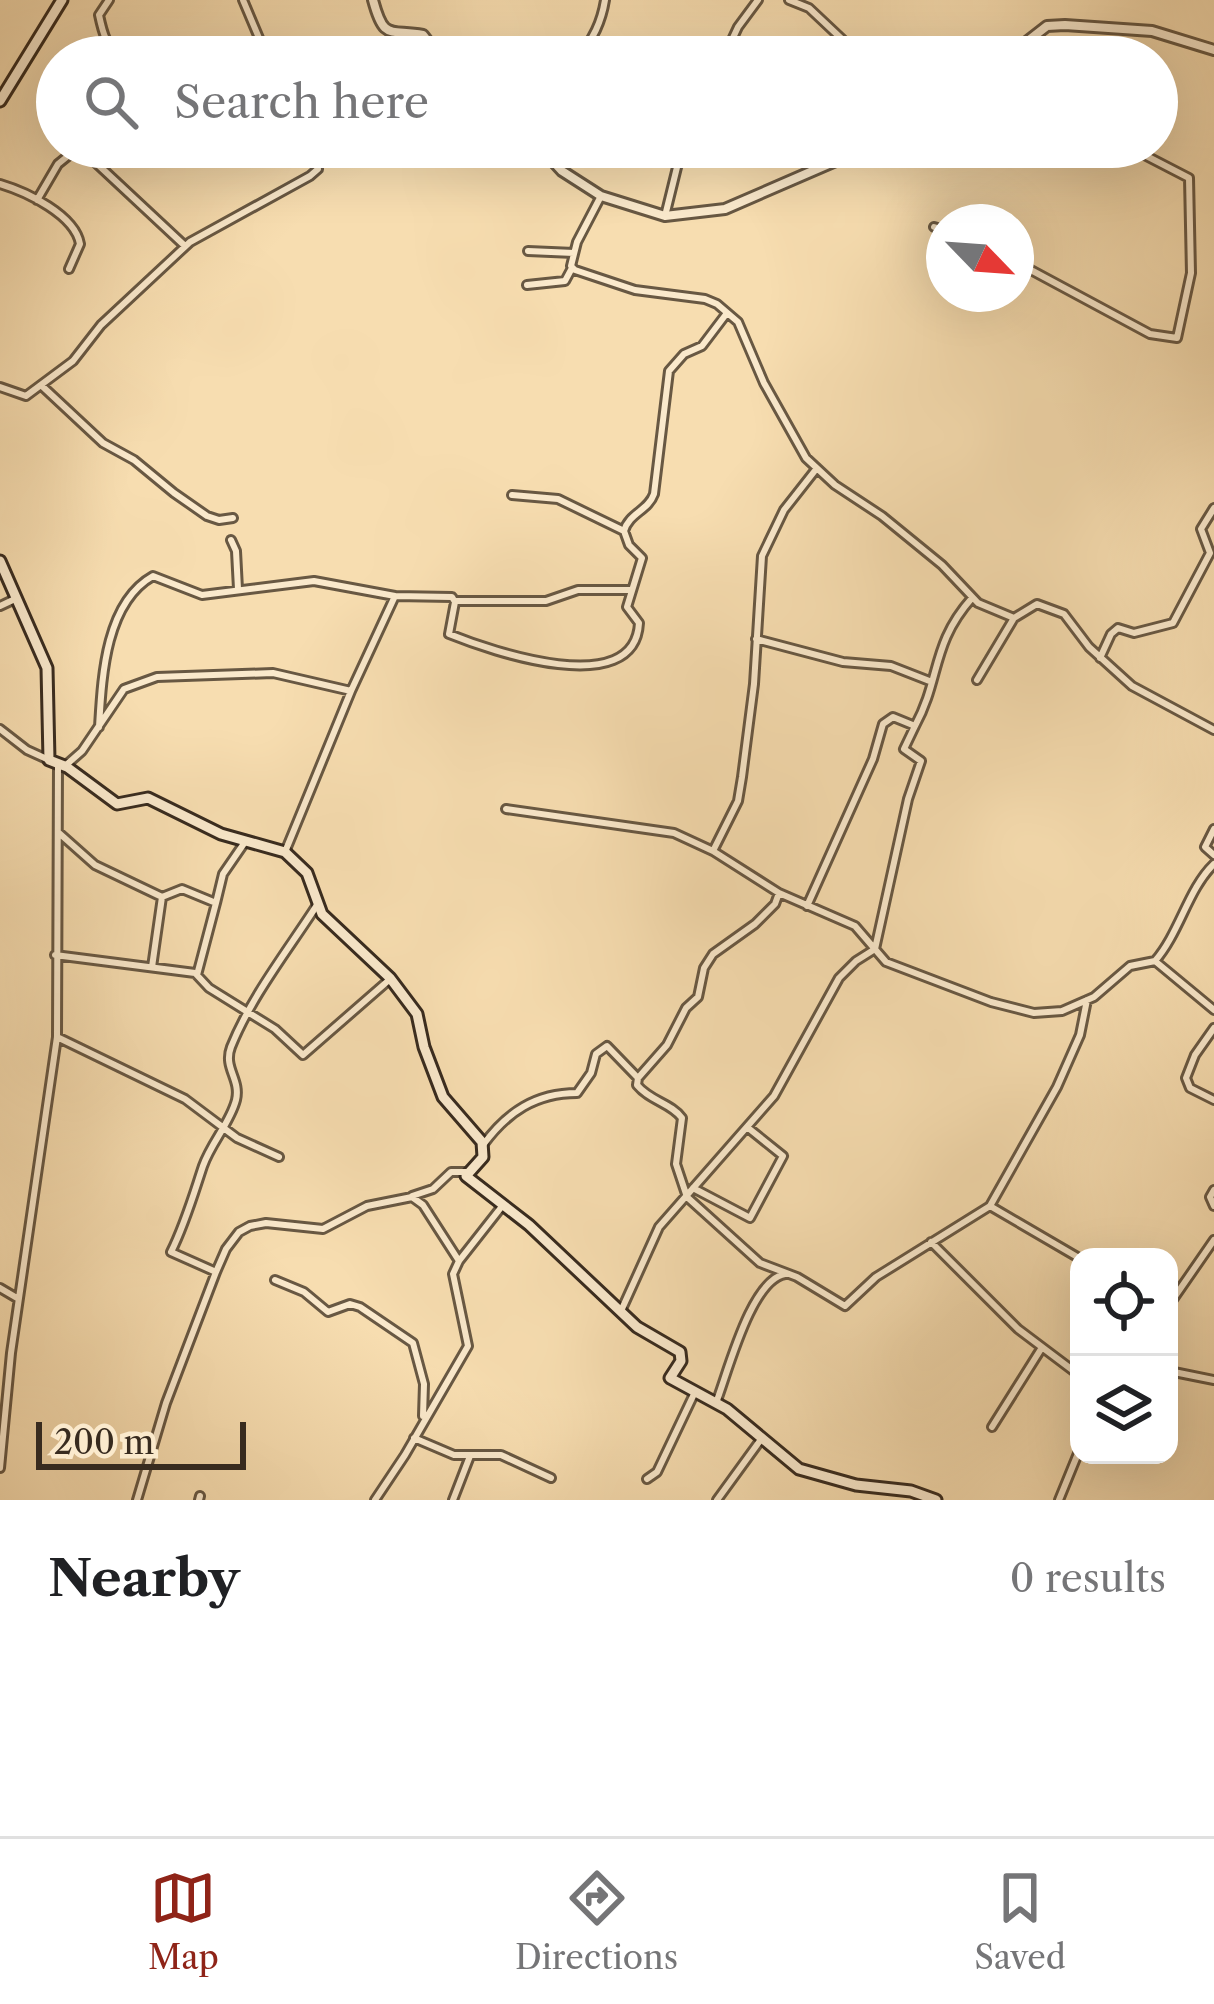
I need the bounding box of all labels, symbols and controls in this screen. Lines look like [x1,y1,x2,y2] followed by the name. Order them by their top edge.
[36,36,1178,168] search box
[78,69,144,135] icon: search
[174,74,429,130] text: Search here
[926,204,1034,312] north arrow
[1070,1248,1178,1464] map controls
[1070,1248,1178,1356] button: locate
[1070,1356,1178,1464] button: layers
[36,1416,246,1469] scale bar
[54,1422,154,1463] text: 200 m
[48,1547,240,1609] text: Nearby
[1010,1554,1166,1602] text: 0 results
[148,1865,219,1978] tab: Map
[515,1865,678,1978] tab: Directions
[974,1865,1066,1978] tab: Saved

